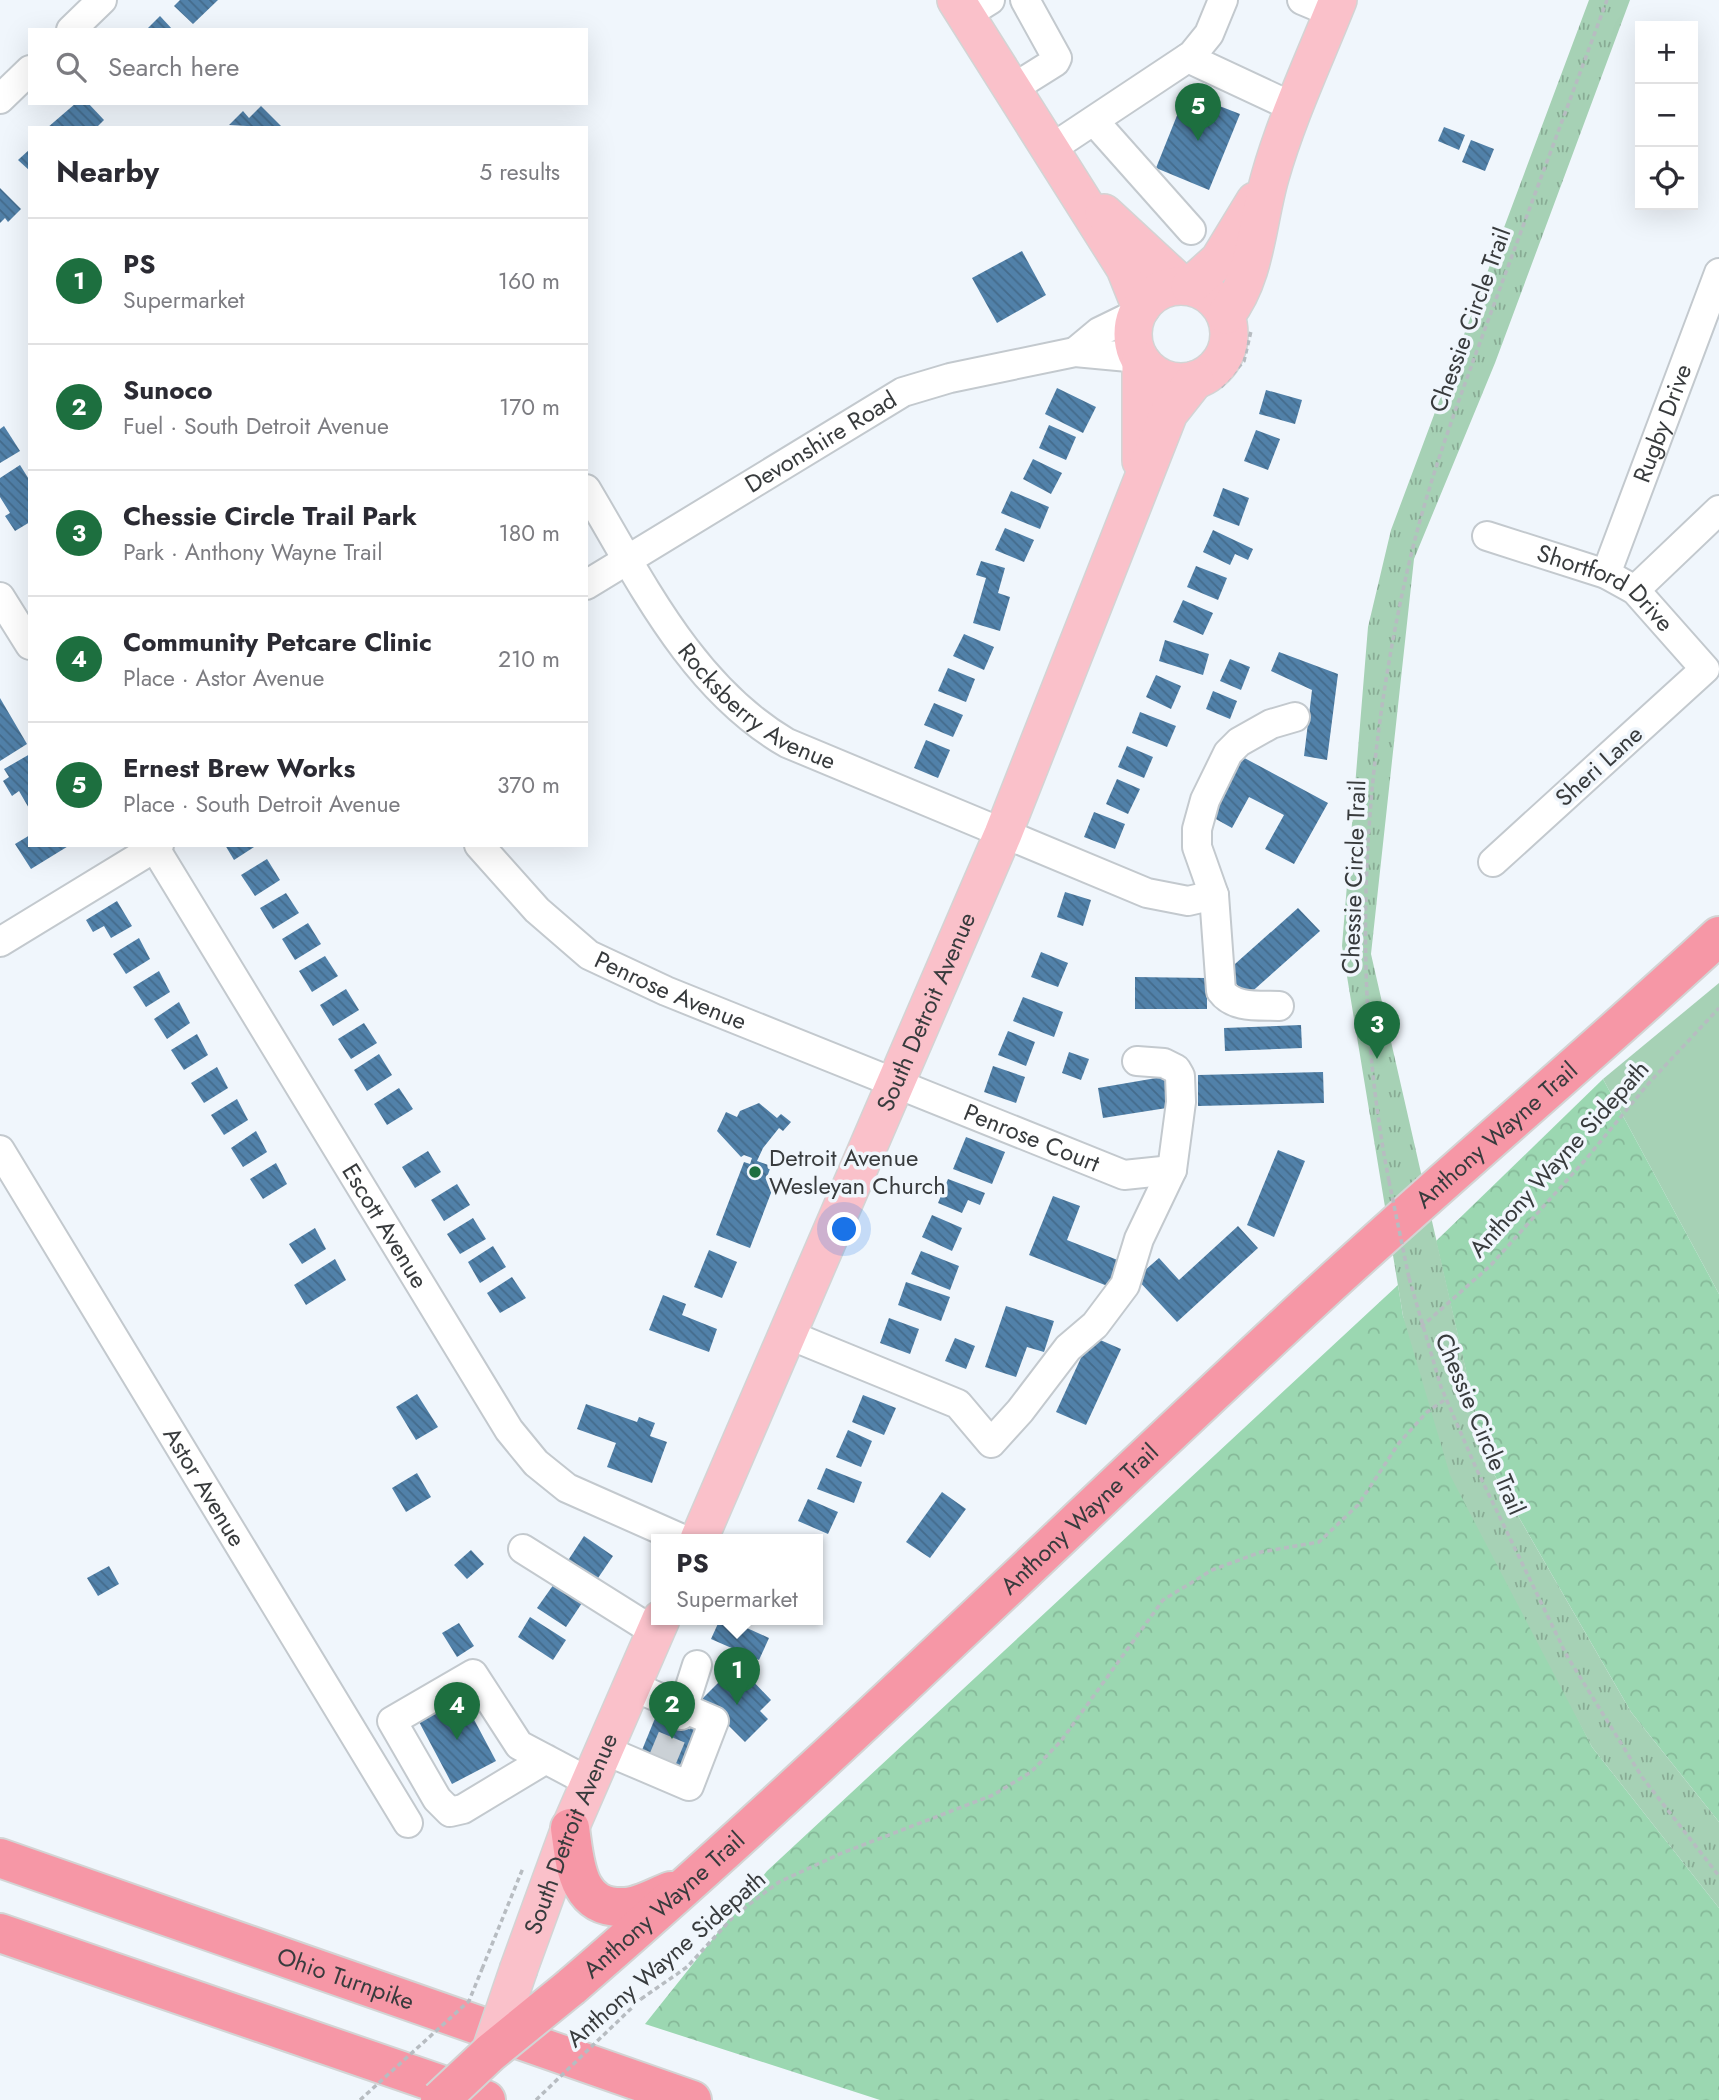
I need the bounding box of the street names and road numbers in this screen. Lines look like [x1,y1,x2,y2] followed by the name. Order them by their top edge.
[1420,222,1519,417] street label: Chessie Circle Trail
[1624,359,1700,487] street label: Rugby Drive
[738,382,903,501] street label: Devonshire Road
[1533,535,1682,639] street label: Shortford Drive
[670,635,841,778] street label: Rocksberry Avenue
[1547,717,1650,814] street label: Sheri Lane
[1333,779,1374,975] street label: Chessie Circle Trail
[867,907,984,1117] street label: South Detroit Avenue
[589,942,752,1039] street label: Penrose Avenue
[1460,1052,1657,1265] street label: Anthony Wayne Sidepath
[1407,1053,1585,1216] street label: Anthony Wayne Trail
[959,1094,1105,1181] street label: Penrose Court
[334,1156,437,1295] street label: Escott Avenue
[1426,1327,1535,1520] street label: Chessie Circle Trail
[155,1420,255,1553] street label: Astor Avenue
[992,1435,1166,1603] street label: Anthony Wayne Trail
[515,1727,626,1939] street label: South Detroit Avenue
[575,1823,752,1986] street label: Anthony Wayne Trail
[558,1862,773,2055] street label: Anthony Wayne Sidepath
[272,1938,419,2019] street label: Ohio Turnpike

